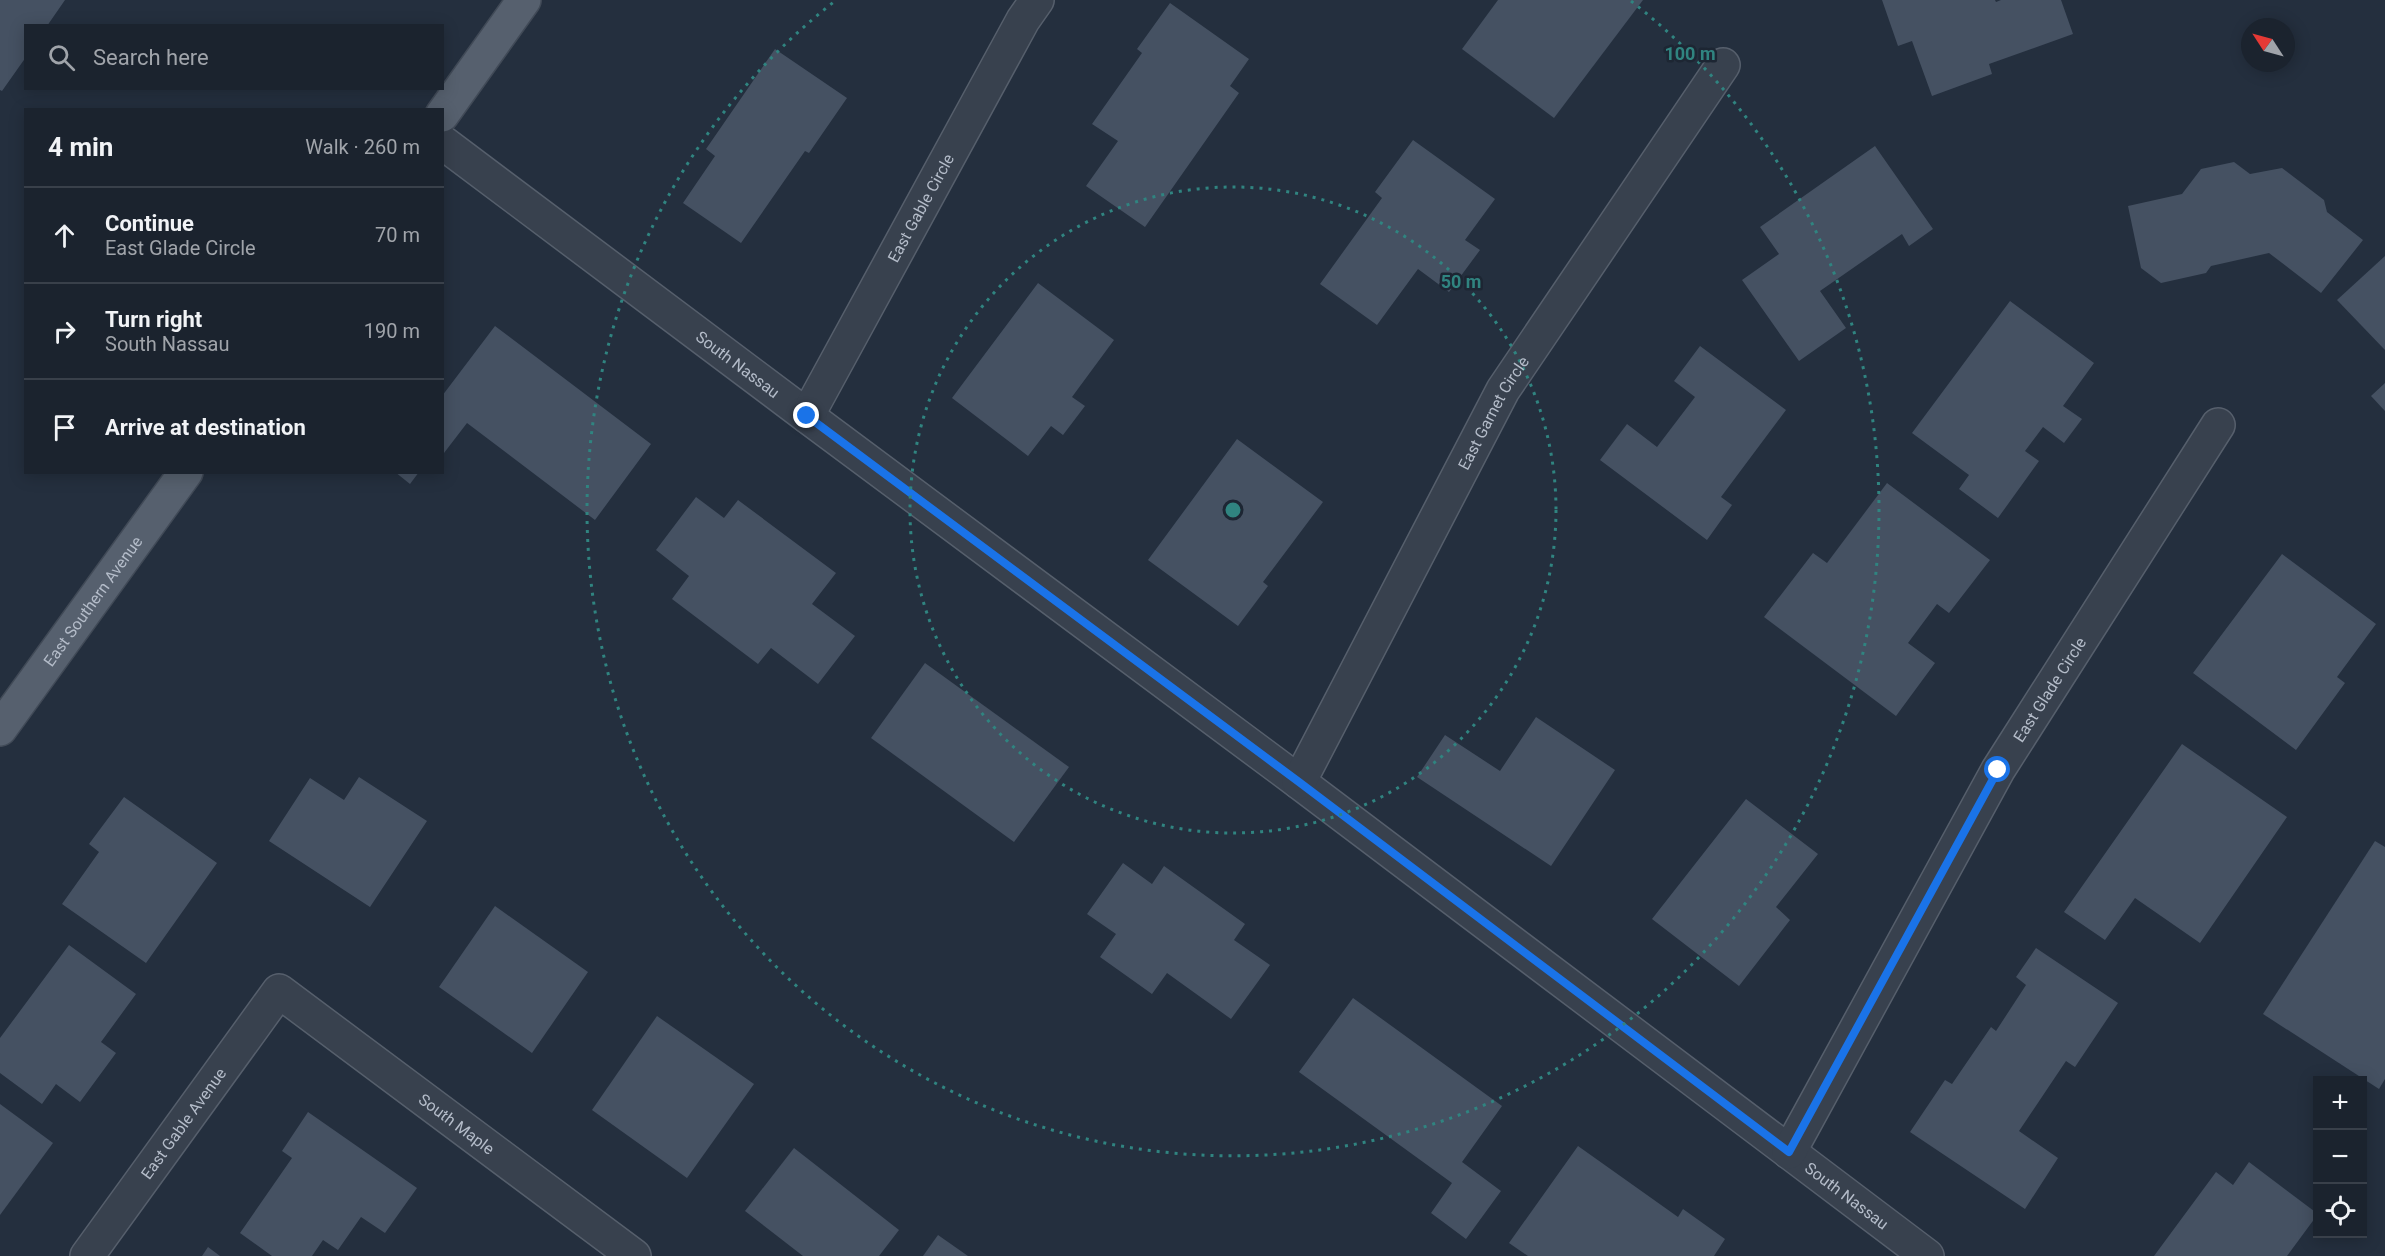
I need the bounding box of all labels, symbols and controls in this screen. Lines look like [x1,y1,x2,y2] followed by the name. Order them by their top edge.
[2241,18,2295,72] north arrow
[24,24,444,90] search box
[45,41,78,74] icon: search
[1664,43,1716,64] text: 100 m
[93,45,209,70] text: Search here
[48,132,113,162] text: 4 min
[305,135,420,159] text: Walk · 260 m
[884,151,958,266] street label: East Gable Circle
[105,211,194,236] text: Continue
[48,219,81,252] icon: ahead
[375,223,420,247] text: 70 m
[105,236,256,260] text: East Glade Circle
[1441,271,1481,292] text: 50 m
[105,307,202,332] text: Turn right
[48,315,81,348] icon: right
[364,319,420,343] text: 190 m
[692,327,783,402] street label: South Nassau
[105,332,230,356] text: South Nassau
[1454,353,1533,473] street label: East Garnet Circle
[793,402,819,428] route end
[48,411,81,444] icon: arrive
[105,415,306,440] text: Arrive at destination
[1223,500,1243,520] centre of rings
[40,533,146,670] street label: East Southern Avenue
[2009,634,2090,746] street label: East Glade Circle
[1984,756,2010,782] route start
[137,1064,230,1183] street label: East Gable Avenue
[2313,1076,2367,1238] map controls
[2313,1076,2367,1130] button: +
[415,1090,498,1158] street label: South Maple
[2313,1130,2367,1184] button: −
[1801,1158,1892,1234] street label: South Nassau
[2313,1184,2367,1238] button: locate

